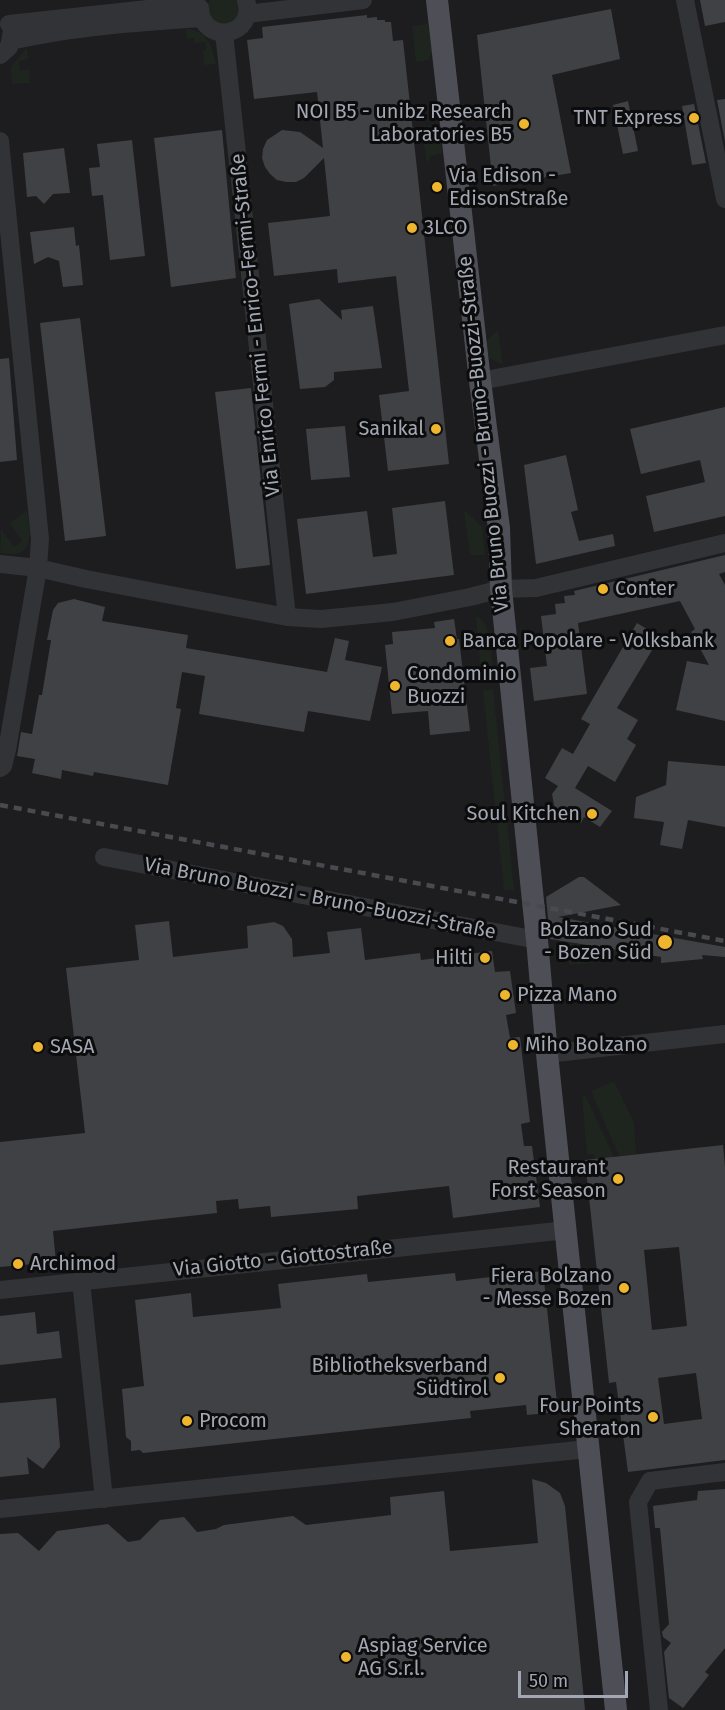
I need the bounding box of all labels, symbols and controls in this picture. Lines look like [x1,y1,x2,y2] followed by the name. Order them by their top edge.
[296,100,512,147] place label: NOI B5 - unibz Research Laboratories B5
[574,106,682,130] place label: TNT Express
[687,111,701,125] marker: TNT Express
[517,117,531,131] marker: NOI B5 - unibz Research Laboratories B5
[226,152,286,498] street label: Via Enrico Fermi - Enrico-Fermi-Straße
[449,164,568,211] place label: Via Edison - EdisonStraße
[430,180,444,194] marker: Via Edison - EdisonStraße
[424,216,468,240] place label: 3LCO
[405,221,419,235] marker: 3LCO
[453,255,515,613] street label: Via Bruno Buozzi - Bruno-Buozzi-Straße
[358,417,424,441] place label: Sanikal
[429,422,443,436] marker: Sanikal
[615,577,675,601] place label: Conter
[596,582,610,596] marker: Conter
[462,629,714,653] place label: Banca Popolare - Volksbank
[443,634,457,648] marker: Banca Popolare - Volksbank
[407,662,517,709] place label: Condominio Buozzi
[388,679,402,693] marker: Condominio Buozzi
[466,802,580,826] place label: Soul Kitchen
[585,807,599,821] marker: Soul Kitchen
[142,853,498,945] street label: Via Bruno Buozzi - Bruno-Buozzi-Straße
[540,918,652,965] place label: Bolzano Sud - Bozen Süd
[656,933,674,951] marker: Bolzano Sud - Bozen Süd
[435,946,473,970] place label: Hilti
[478,951,492,965] marker: Hilti
[517,983,617,1007] place label: Pizza Mano
[498,988,512,1002] marker: Pizza Mano
[525,1033,648,1057] place label: Miho Bolzano
[50,1035,95,1059] place label: SASA
[506,1038,520,1052] marker: Miho Bolzano
[31,1040,45,1054] marker: SASA
[491,1156,606,1203] place label: Restaurant Forst Season
[611,1172,625,1186] marker: Restaurant Forst Season
[172,1236,394,1282] street label: Via Giotto - Giottostraße
[30,1252,116,1276] place label: Archimod
[11,1257,25,1271] marker: Archimod
[483,1264,612,1311] place label: Fiera Bolzano - Messe Bozen
[617,1281,631,1295] marker: Fiera Bolzano - Messe Bozen
[312,1354,488,1401] place label: Bibliotheksverband Südtirol
[493,1371,507,1385] marker: Bibliotheksverband Südtirol
[539,1394,641,1441] place label: Four Points Sheraton
[199,1409,267,1433] place label: Procom
[646,1410,660,1424] marker: Four Points Sheraton
[180,1414,194,1428] marker: Procom
[358,1634,488,1681] place label: Aspiag Service AG S.r.l.
[339,1650,353,1664] marker: Aspiag Service AG S.r.l.
[521,1659,630,1697] scale bar
[529,1670,568,1692] text: 50 m

